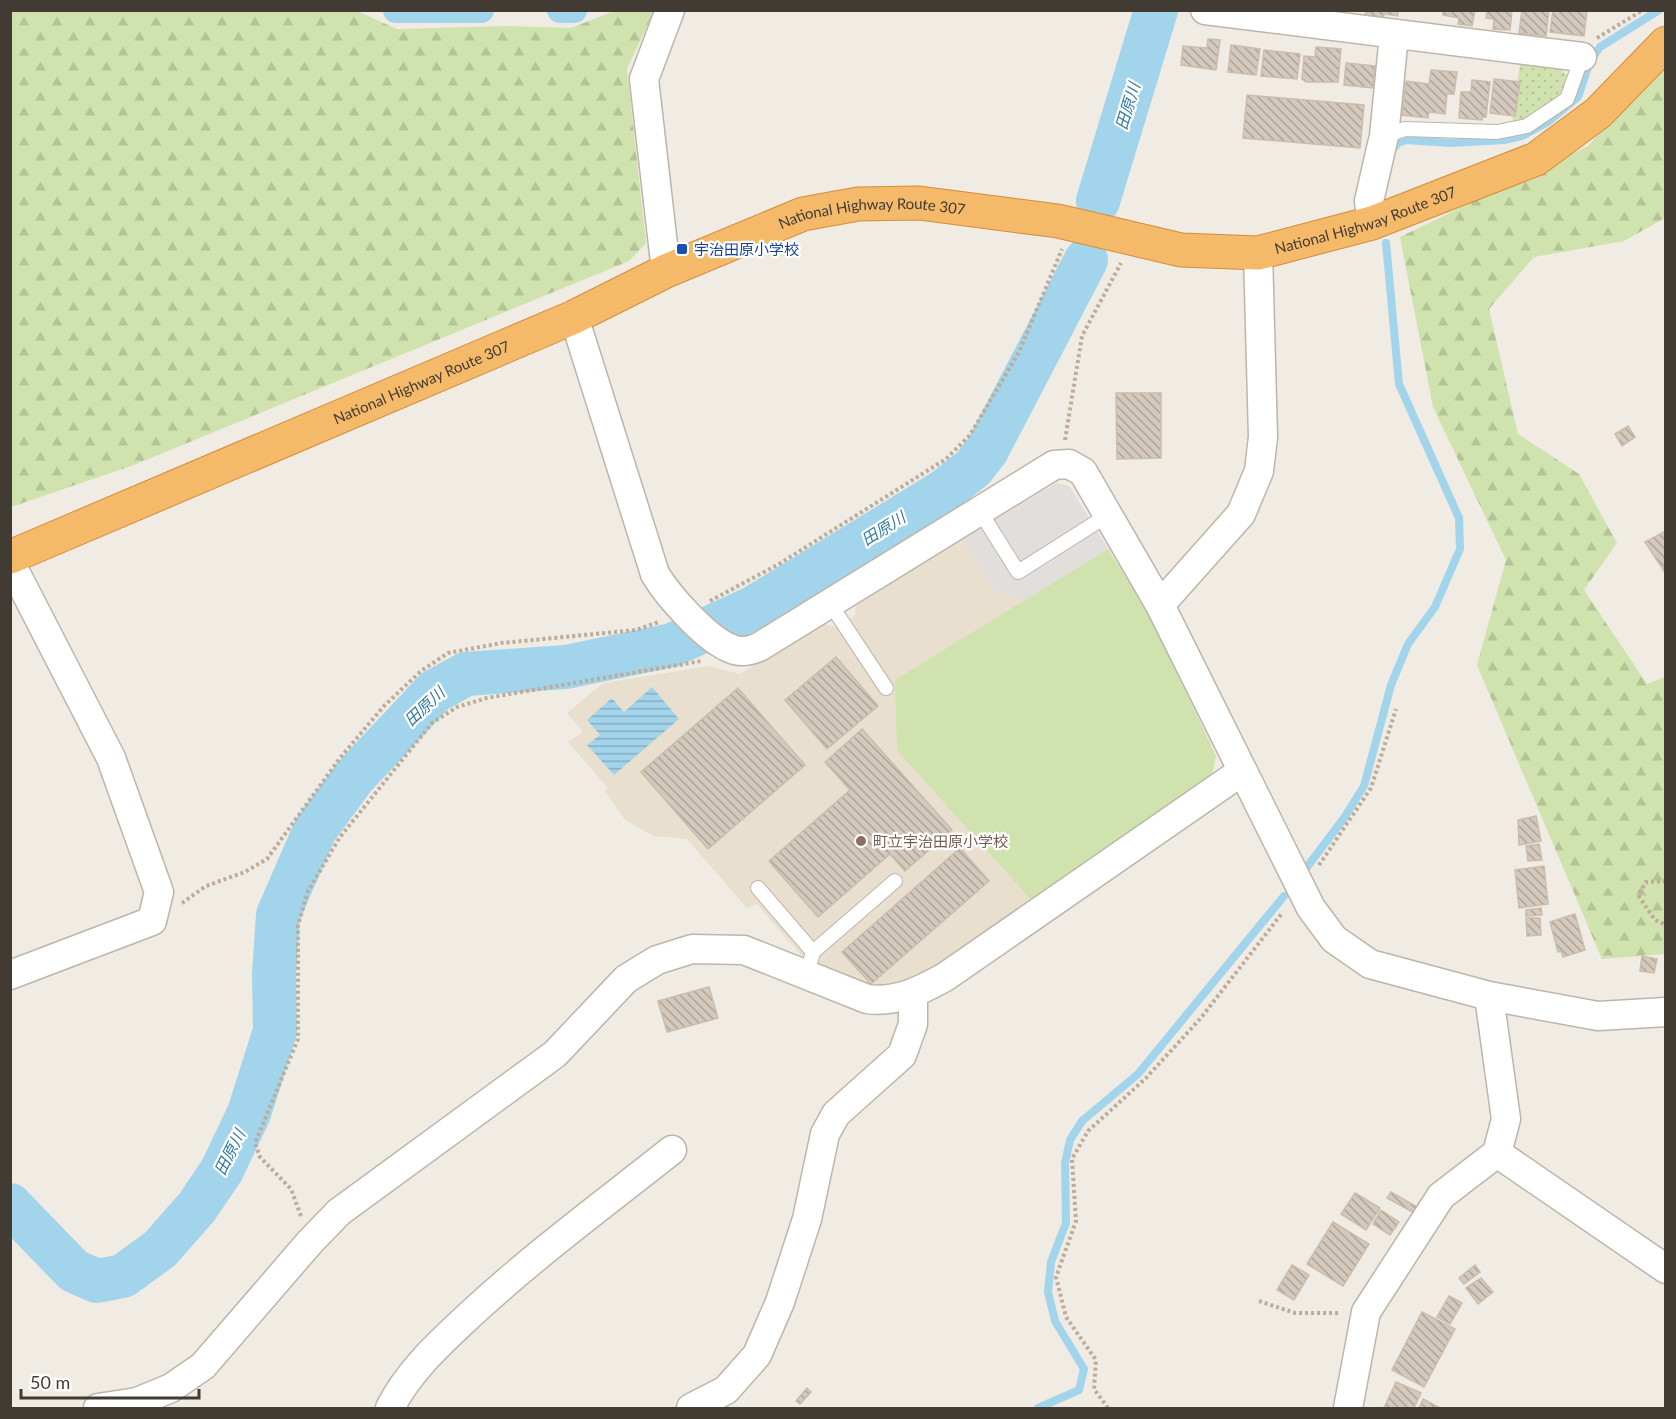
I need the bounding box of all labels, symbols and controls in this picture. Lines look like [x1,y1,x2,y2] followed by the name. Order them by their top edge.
[1111,78,1144,132] water label: 田原川
[1272,182,1459,257] street label: National Highway Route 307
[775,194,967,232] street label: National Highway Route 307
[694,240,799,258] place label: 宇治田原小学校
[675,242,689,256] marker: 宇治田原小学校
[330,336,512,427] street label: National Highway Route 307
[858,506,910,549] water label: 田原川
[400,681,449,729] water label: 田原川
[873,832,1008,850] place label: 町立宇治田原小学校
[854,834,868,848] marker: 町立宇治田原小学校
[210,1125,249,1178] water label: 田原川
[21,1362,200,1400] scale bar
[30,1371,70,1393] text: 50 m

